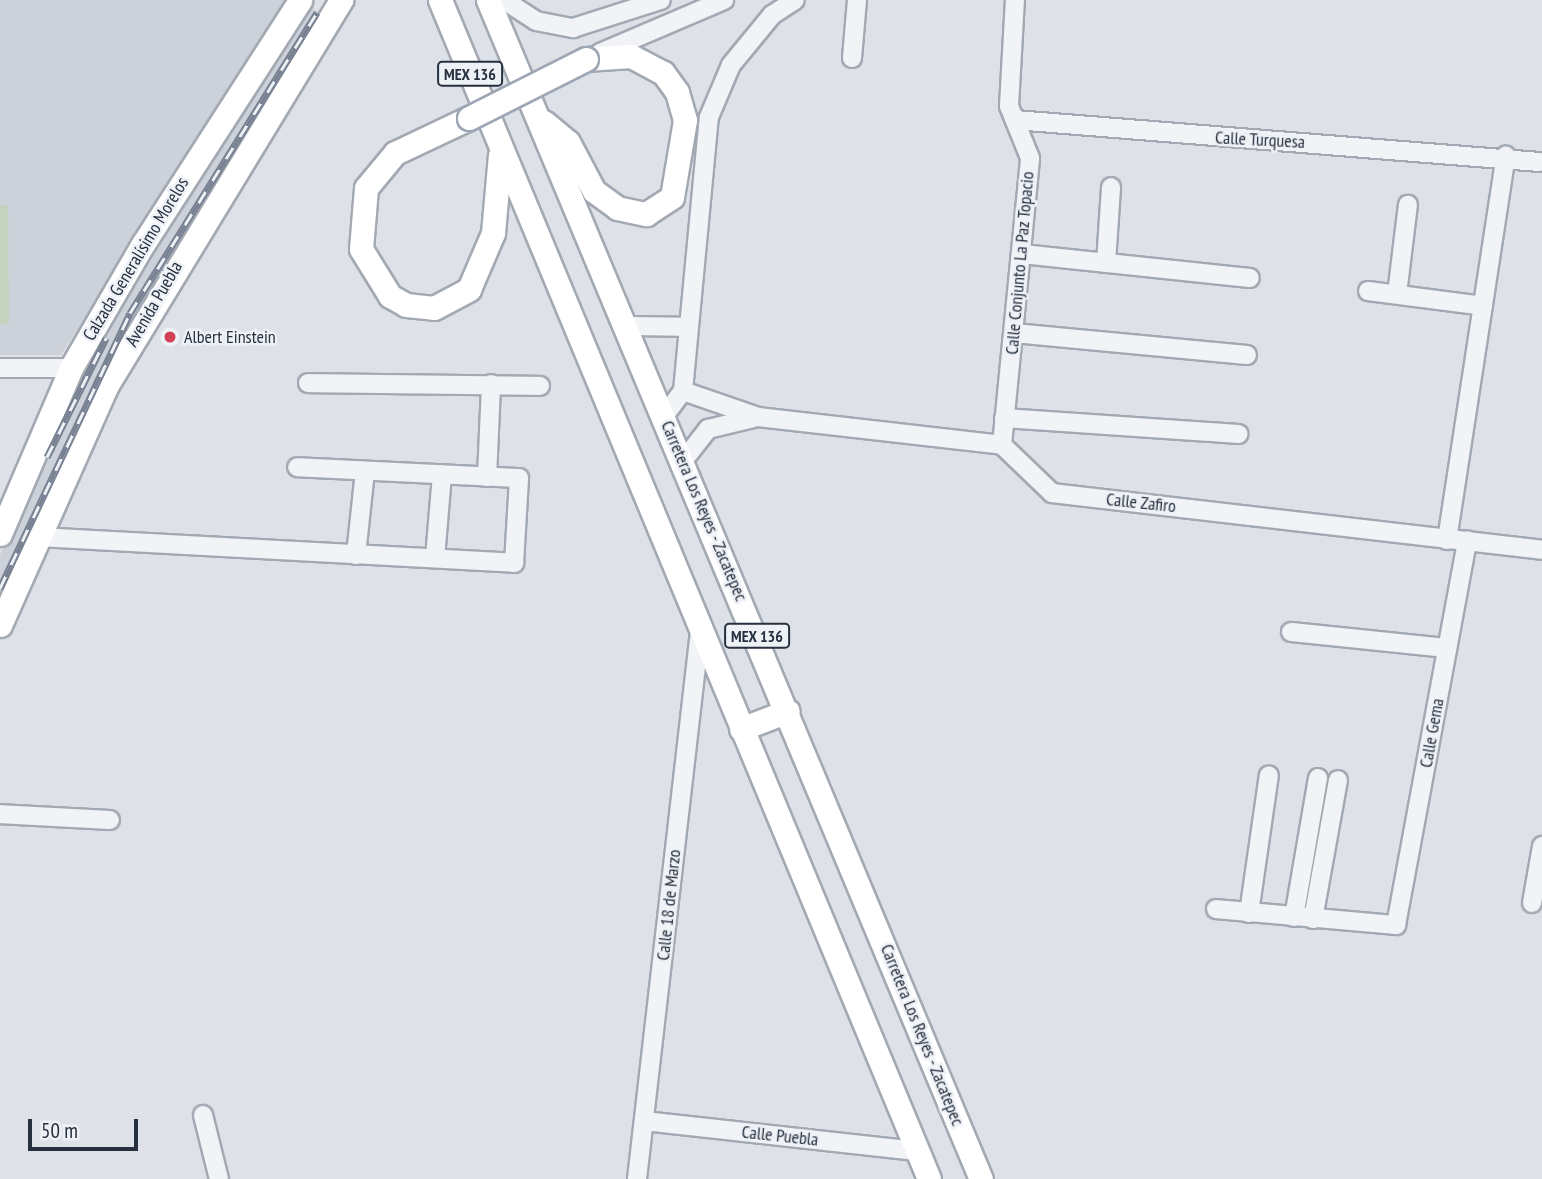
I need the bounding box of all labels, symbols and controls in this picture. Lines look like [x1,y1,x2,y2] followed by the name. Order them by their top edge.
[437,61,503,86] road number: MEX 136
[1214,127,1306,153] street label: Calle Turquesa
[1001,170,1039,356] street label: Calle Conjunto La Paz Topacio
[79,173,193,345] street label: Calzada Generalísimo Morelos
[121,257,187,351] street label: Avenida Puebla
[184,326,276,348] place label: Albert Einstein
[162,329,178,345] marker: Albert Einstein
[656,417,752,605] street label: Carretera Los Reyes - Zacatepec
[1105,489,1177,517] street label: Calle Zafiro
[724,624,790,649] road number: MEX 136
[1415,697,1449,769] street label: Calle Gema
[652,848,686,962] street label: Calle 18 de Marzo
[875,940,969,1130] street label: Carretera Los Reyes - Zacatepec
[32,1106,142,1150] scale bar
[41,1117,78,1144] text: 50 m
[741,1121,819,1151] street label: Calle Puebla

